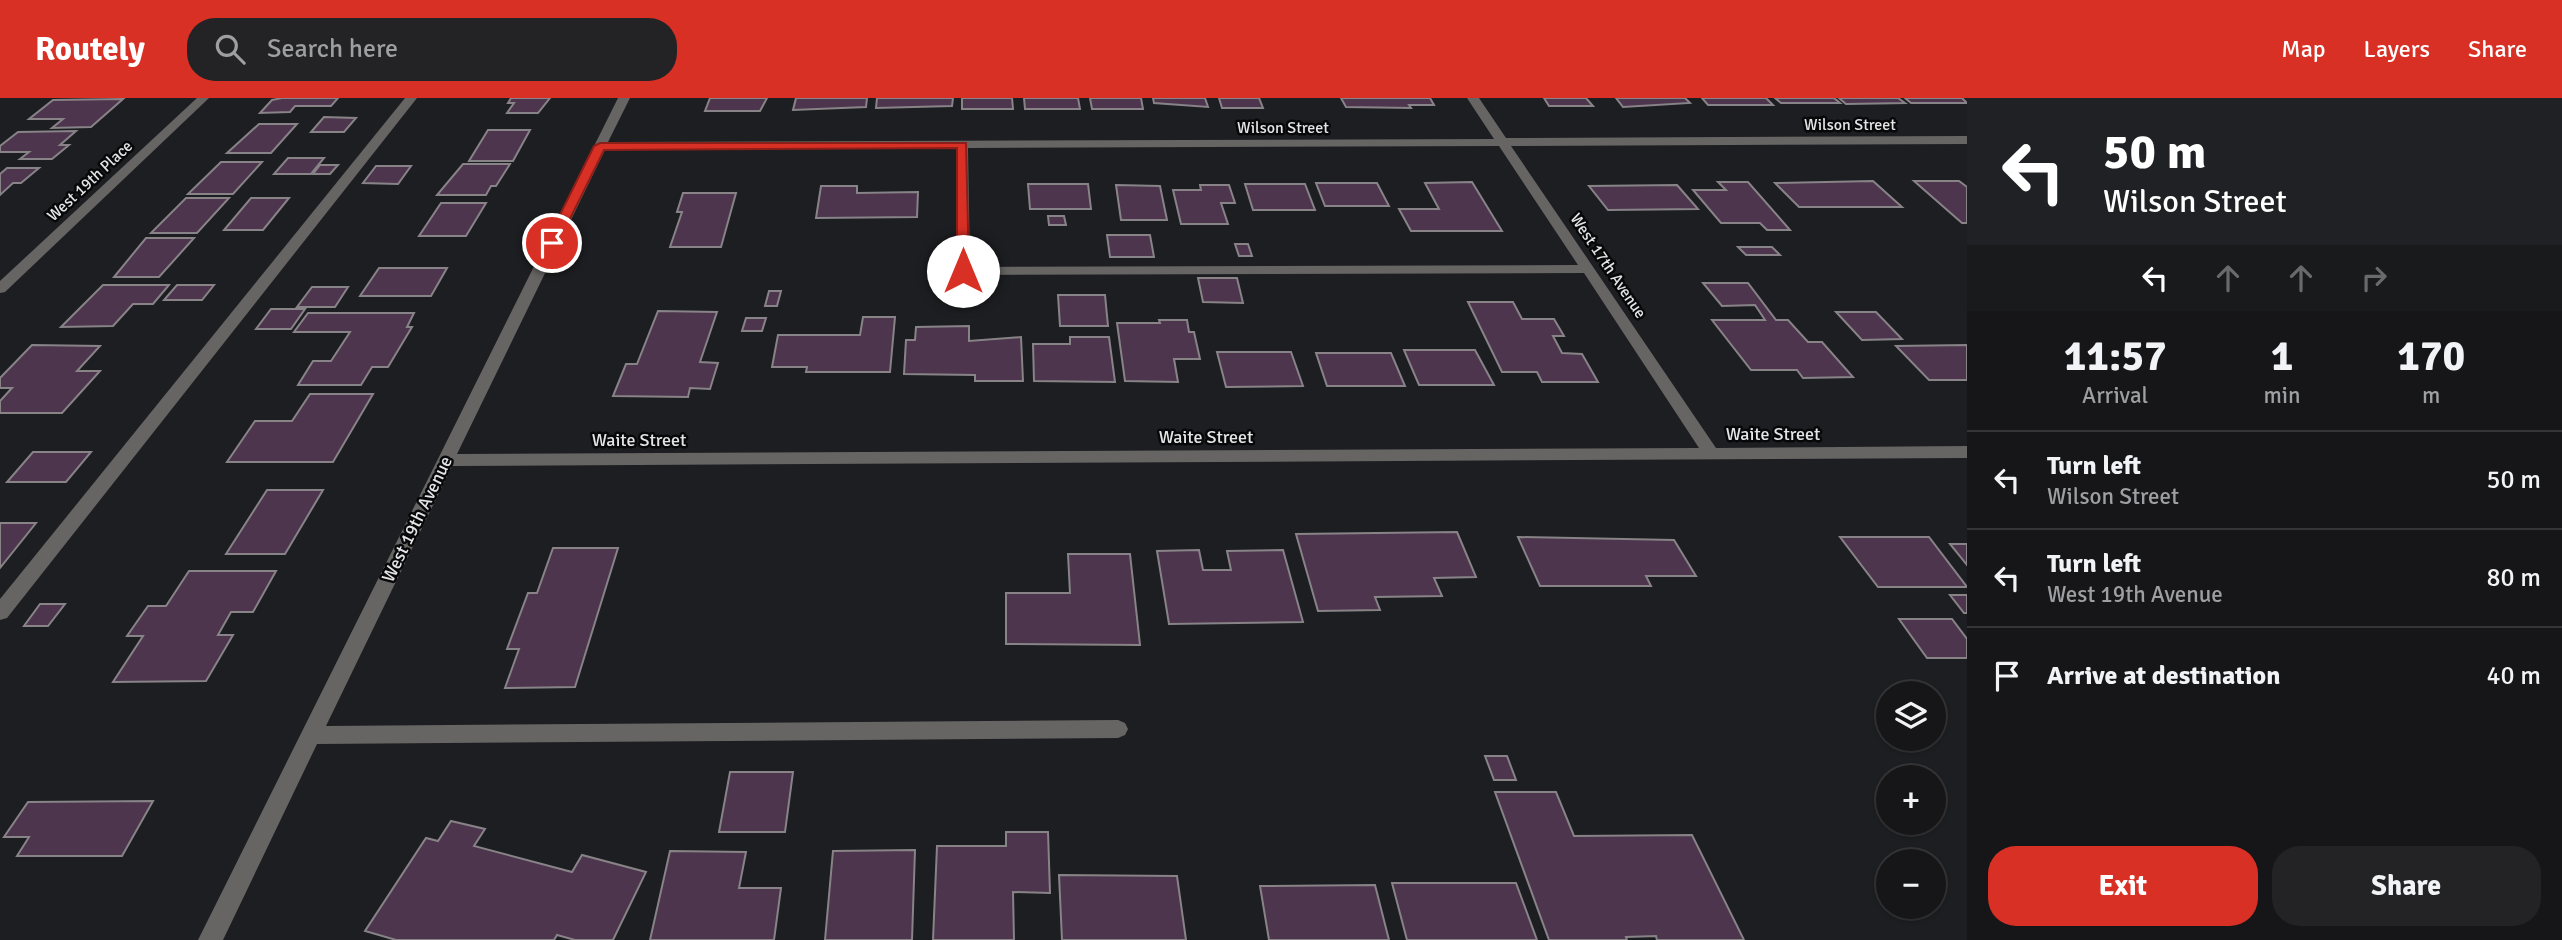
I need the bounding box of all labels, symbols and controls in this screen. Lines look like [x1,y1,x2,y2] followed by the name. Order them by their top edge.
[187,18,677,81] search box
[35,29,145,70] text: Routely
[211,30,249,68] icon: search
[267,33,398,65] text: Search here
[2281,34,2326,64] text: Map
[2364,34,2430,64] text: Layers
[2468,34,2527,64] text: Share
[1804,115,1896,135] street label: Wilson Street
[1237,118,1329,138] street label: Wilson Street
[2103,122,2206,182] text: 50 m
[1988,126,2079,217] icon: left
[43,136,137,226] street label: West 19th Place
[2103,182,2287,221] text: Wilson Street
[1566,210,1650,322] street label: West 17th Avenue
[522,213,582,273] pin
[533,224,571,262] icon: arrive
[926,234,1000,308] position arrow
[2136,259,2174,297] icon: left
[2209,259,2247,297] icon: ahead
[2282,259,2320,297] icon: ahead
[2355,259,2393,297] icon: right
[2064,331,2167,382] text: 11:57
[2271,331,2293,382] text: 1
[2397,331,2465,382] text: 170
[2082,381,2148,410] text: Arrival
[2263,381,2301,410] text: min
[2422,381,2440,410] text: m
[1726,423,1820,445] street label: Waite Street
[1159,426,1253,448] street label: Waite Street
[592,429,686,451] street label: Waite Street
[2047,450,2141,482] text: Turn left
[377,452,457,586] street label: West 19th Avenue
[1988,461,2026,499] icon: left
[2486,464,2541,496] text: 50 m
[2047,482,2179,511] text: Wilson Street
[2047,548,2141,580] text: Turn left
[1988,559,2026,597] icon: left
[2486,562,2541,594] text: 80 m
[2047,580,2223,609] text: West 19th Avenue
[1988,657,2026,695] icon: arrive
[2047,660,2280,692] text: Arrive at destination
[2486,660,2541,692] text: 40 m
[1876,681,1946,919] map controls
[1876,681,1946,751] button: layers
[1876,765,1946,835] button: +
[1988,846,2258,926] button: Exit
[2272,846,2541,926] button: Share
[1876,849,1946,919] button: −

